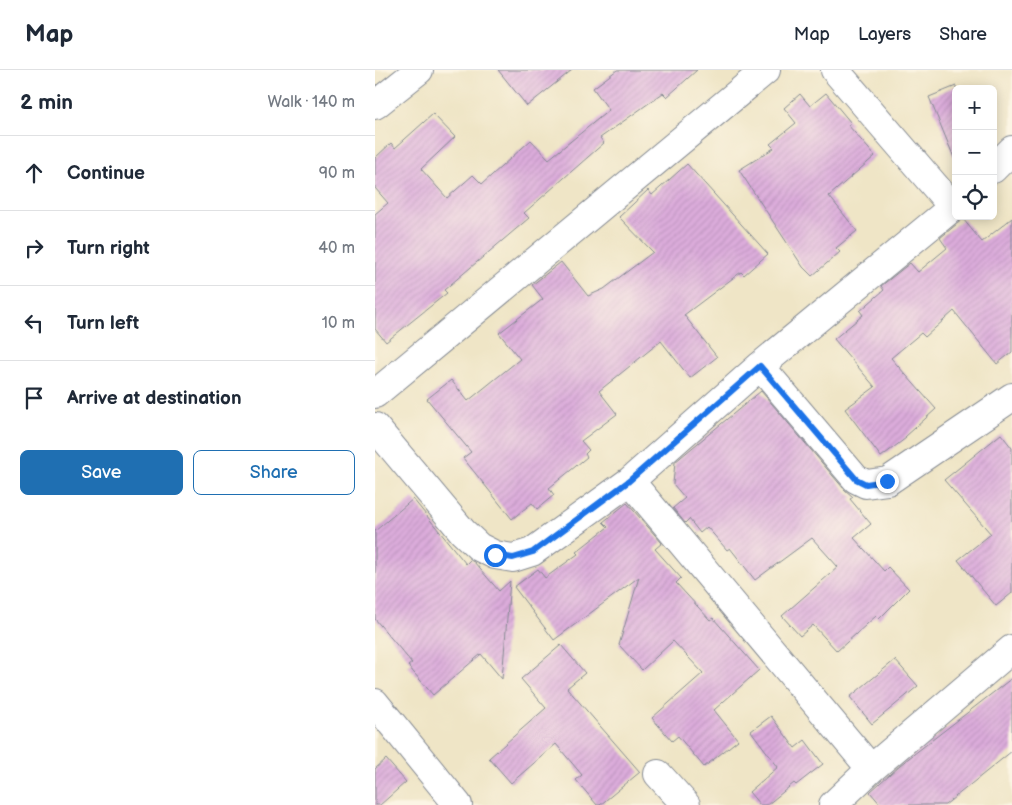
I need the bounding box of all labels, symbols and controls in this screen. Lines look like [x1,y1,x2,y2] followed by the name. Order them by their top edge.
[25,20,73,49] text: Map
[794,24,830,45] text: Map
[858,24,911,45] text: Layers
[939,24,987,45] text: Share
[952,85,997,220] map controls
[952,85,997,130] button: +
[20,90,73,115] text: 2 min
[268,93,355,112] text: Walk · 140 m
[952,130,997,175] button: −
[20,159,48,187] icon: ahead
[67,162,145,185] text: Continue
[319,164,355,183] text: 90 m
[952,175,997,220] button: locate
[20,234,48,262] icon: right
[67,237,150,260] text: Turn right
[318,239,355,258] text: 40 m
[20,309,48,337] icon: left
[67,312,139,335] text: Turn left
[322,314,355,333] text: 10 m
[20,384,48,412] icon: arrive
[67,387,242,410] text: Arrive at destination
[20,450,183,495] button: Save
[193,450,355,495] button: Share
[876,470,899,493] route end
[484,544,507,567] route start

